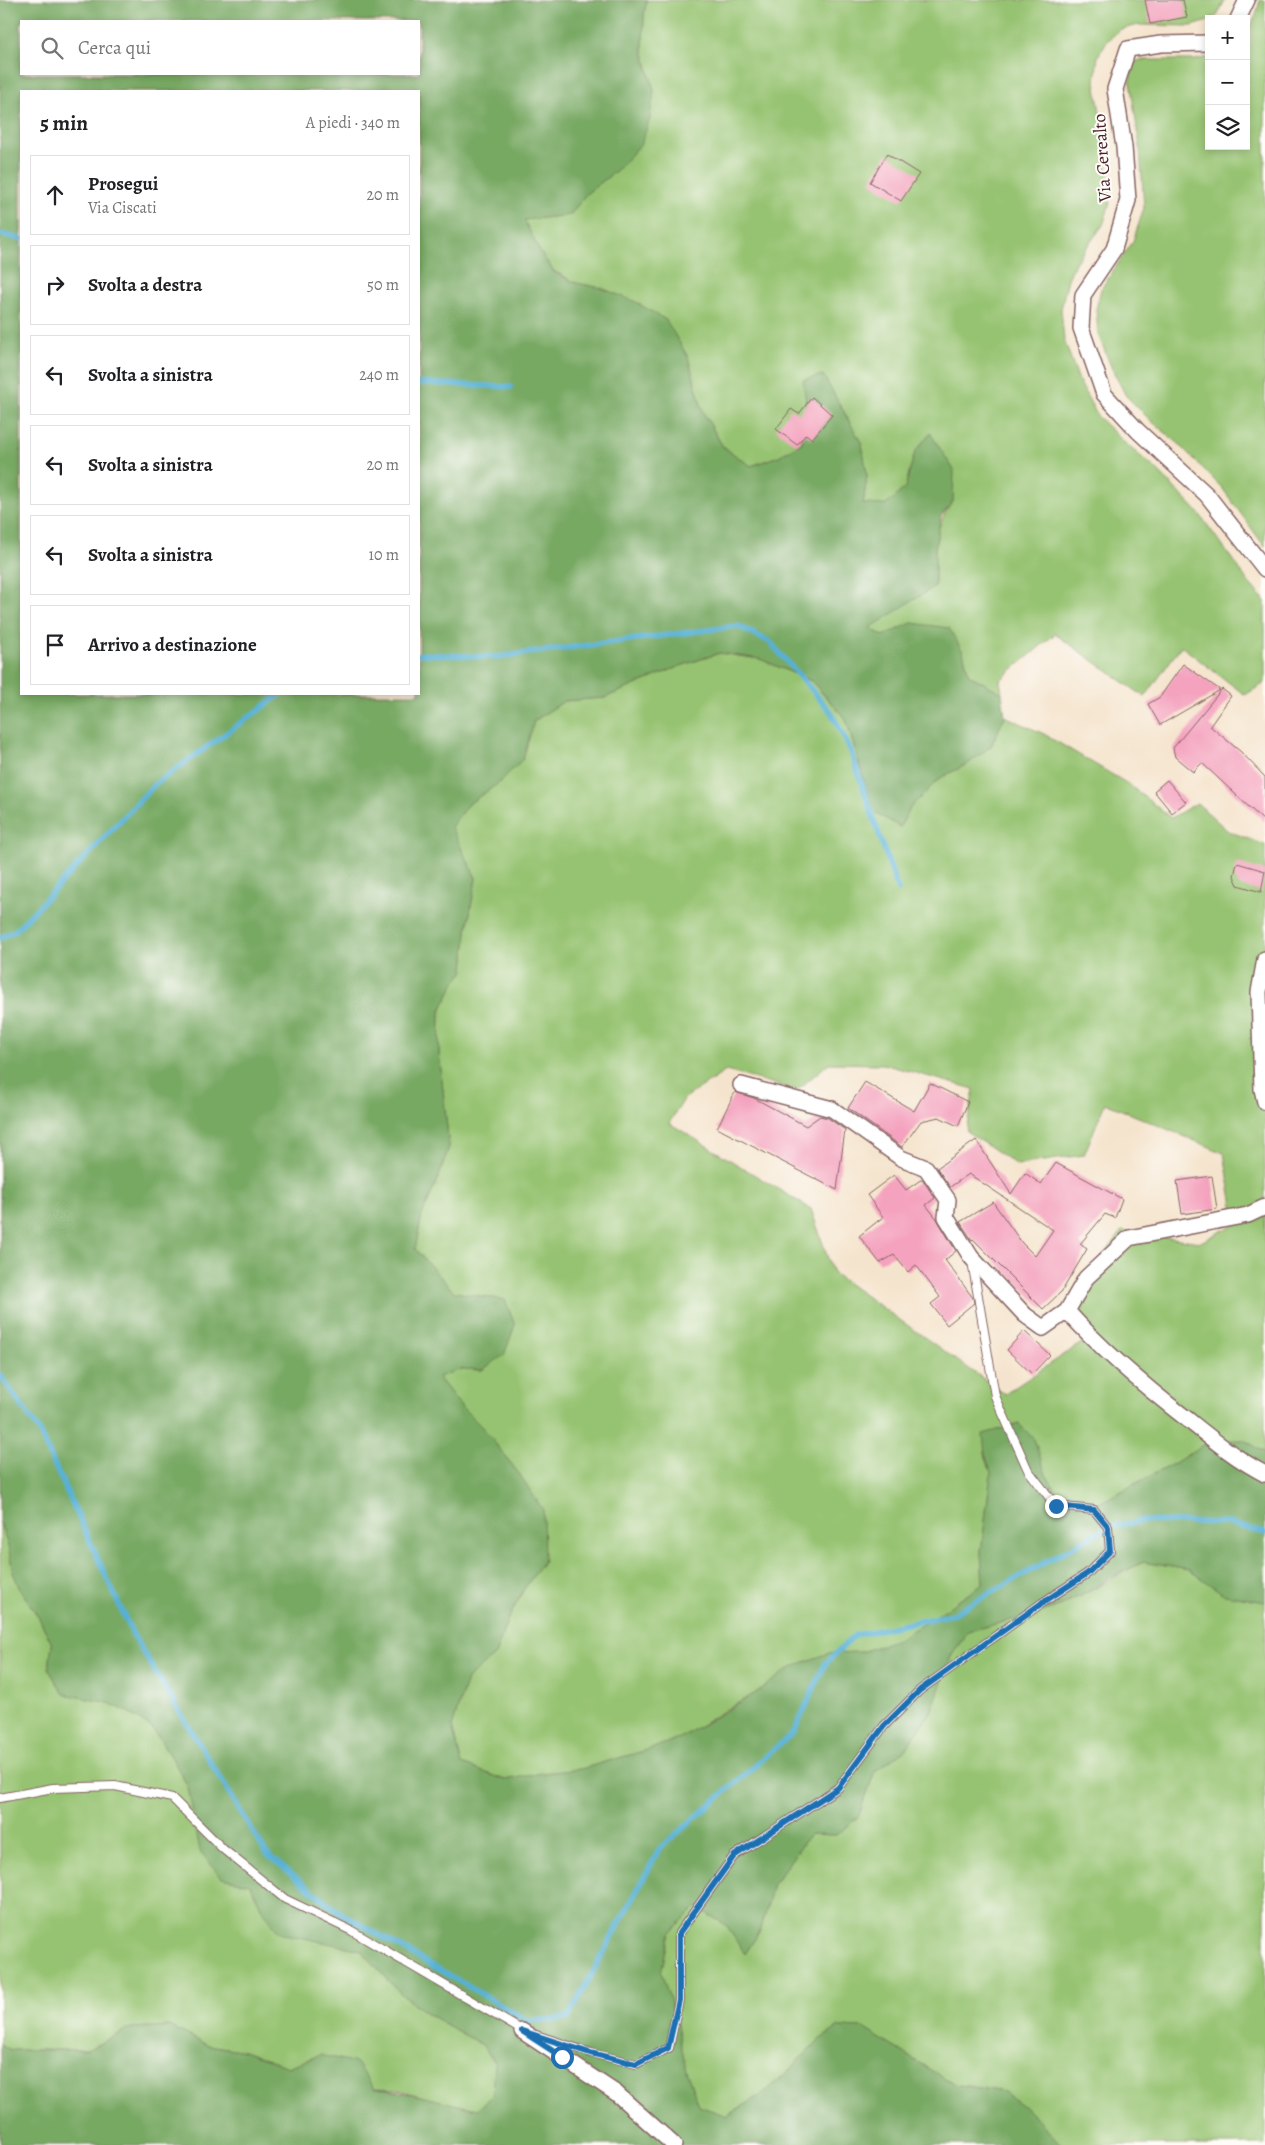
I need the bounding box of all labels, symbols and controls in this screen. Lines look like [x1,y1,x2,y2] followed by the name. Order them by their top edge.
[1205,15,1250,150] map controls
[1205,15,1250,60] button: +
[20,20,420,75] search box
[38,34,66,62] icon: search
[78,35,151,61] text: Cerca qui
[1205,60,1250,105] button: −
[1205,105,1250,150] button: layers
[40,109,88,137] text: 5 min
[306,112,400,134] text: A piedi · 340 m
[1087,113,1117,204] street label: Via Cerealto
[88,171,158,197] text: Prosegui
[41,181,69,209] icon: ahead
[366,184,399,206] text: 20 m
[88,197,157,219] text: Via Ciscati
[41,271,69,299] icon: right
[88,272,202,298] text: Svolta a destra
[367,274,399,296] text: 50 m
[41,361,69,389] icon: left
[88,362,213,388] text: Svolta a sinistra
[359,364,399,386] text: 240 m
[41,451,69,479] icon: left
[88,452,213,478] text: Svolta a sinistra
[366,454,399,476] text: 20 m
[41,541,69,569] icon: left
[88,542,213,568] text: Svolta a sinistra
[369,544,399,566] text: 10 m
[41,631,69,659] icon: arrive
[88,632,257,658] text: Arrivo a destinazione
[1045,1495,1068,1518] route end
[551,2046,574,2069] route start

